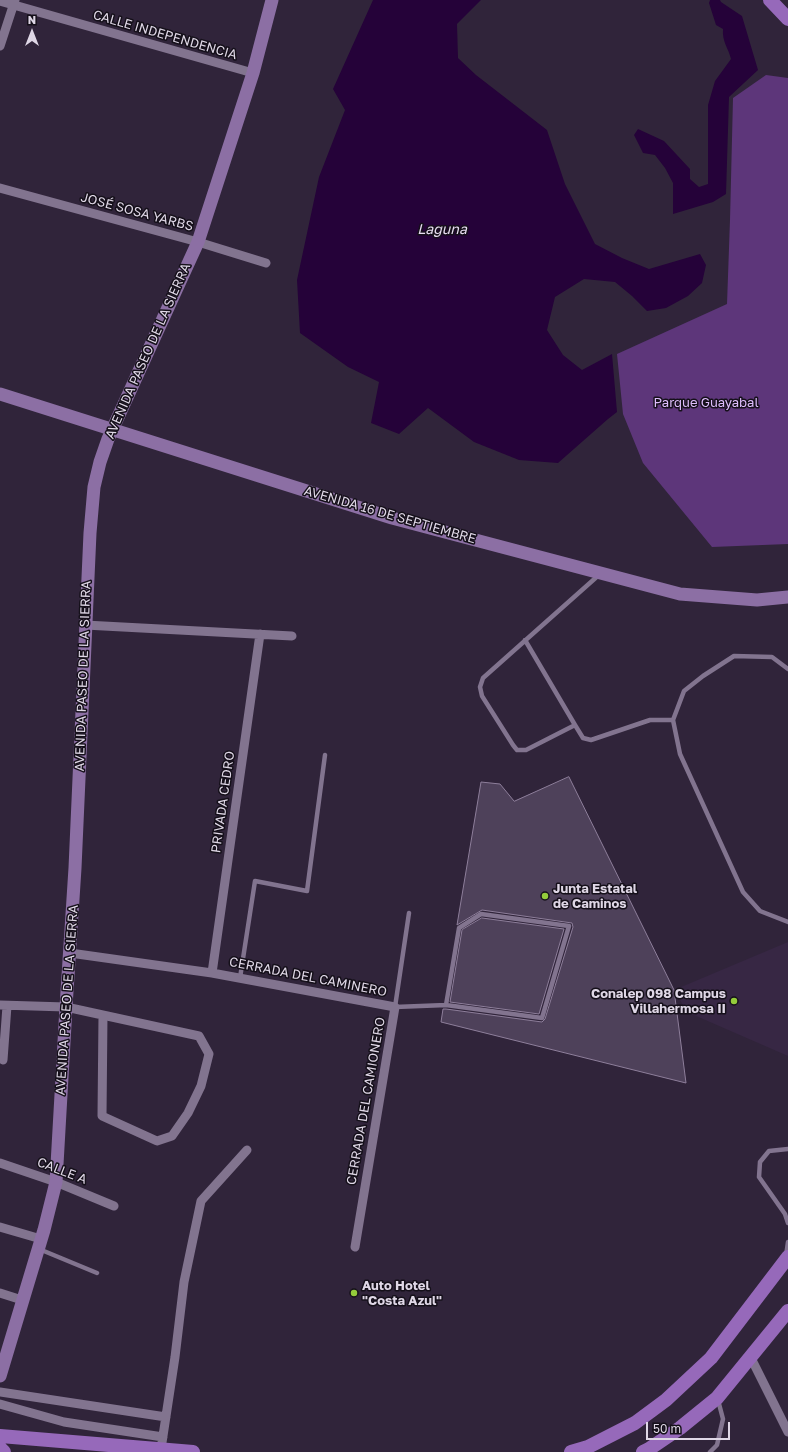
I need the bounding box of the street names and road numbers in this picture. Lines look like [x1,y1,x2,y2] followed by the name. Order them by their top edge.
[91,7,239,63] street label: CALLE INDEPENDENCIA
[79,189,195,235] street label: JOSÉ SOSA YARBS
[102,261,194,441] street label: AVENIDA PASEO DE LA SIERRA
[302,483,478,547] street label: AVENIDA 16 DE SEPTIEMBRE
[72,580,94,772] street label: AVENIDA PASEO DE LA SIERRA
[208,750,238,854] street label: PRIVADA CEDRO
[53,904,81,1096] street label: AVENIDA PASEO DE LA SIERRA
[228,954,388,1000] street label: CERRADA DEL CAMINERO
[344,1016,388,1186] street label: CERRADA DEL CAMIONERO
[35,1154,89,1188] street label: CALLE A

